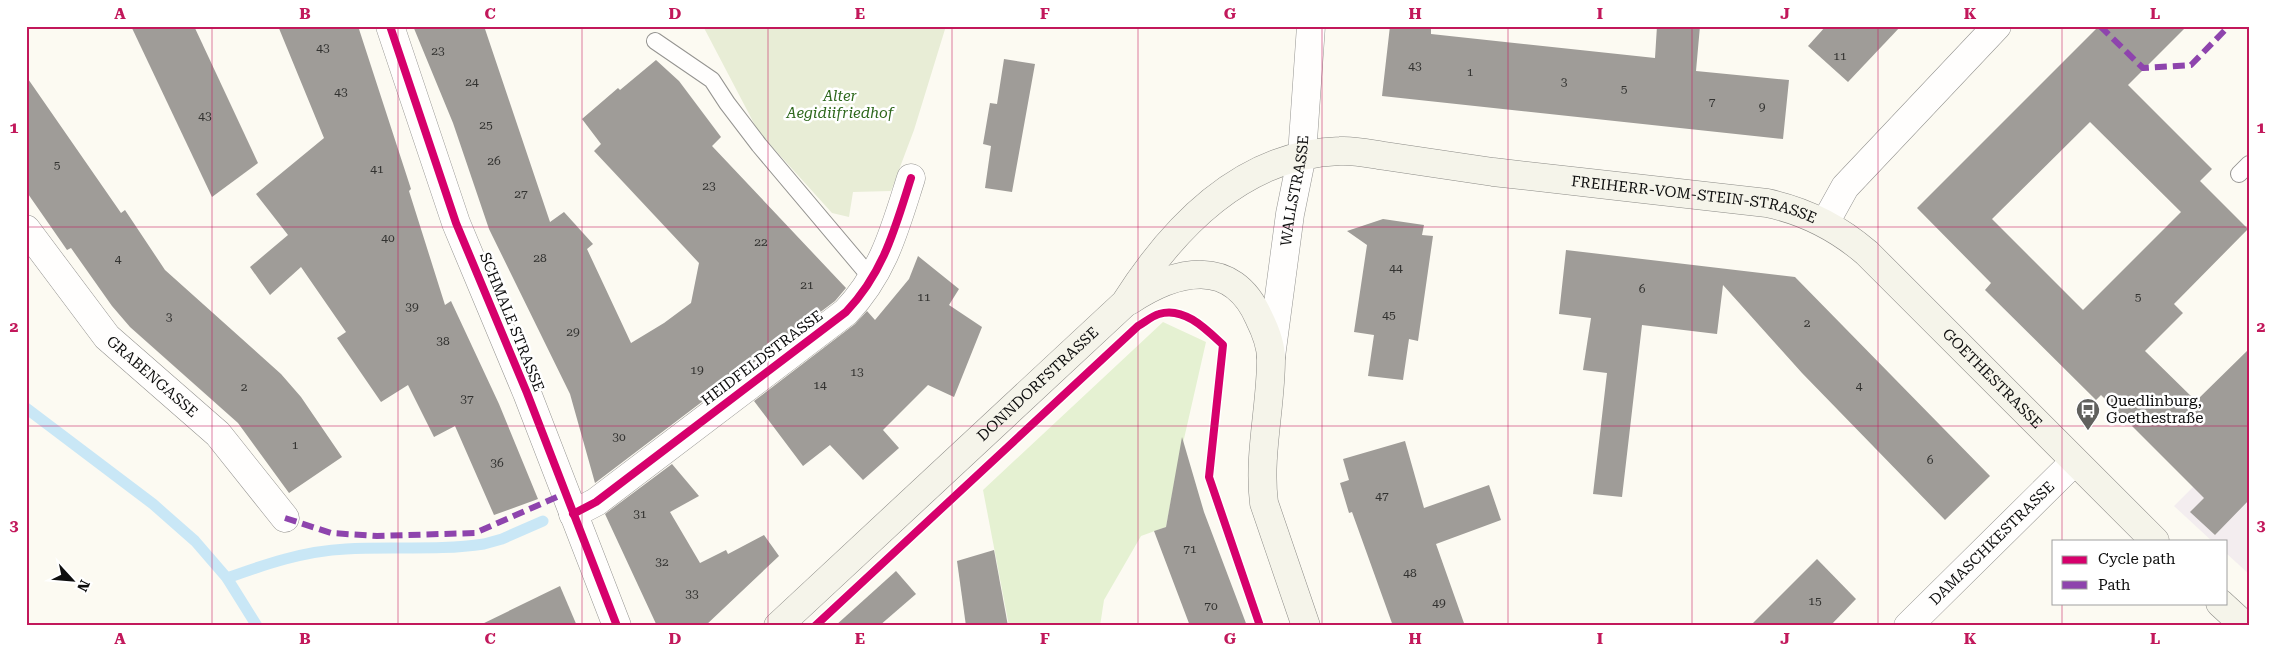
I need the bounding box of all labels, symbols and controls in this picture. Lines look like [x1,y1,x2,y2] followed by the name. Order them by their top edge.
[114,4,126,23] text: A
[299,4,311,23] text: B
[484,4,496,23] text: C
[669,4,682,23] text: D
[855,4,865,23] text: E
[1040,4,1050,23] text: F
[1224,4,1237,23] text: G
[1408,4,1422,23] text: H
[1597,4,1603,23] text: I
[1780,4,1790,23] text: J
[1964,4,1977,23] text: K
[2150,4,2160,23] text: L
[316,41,330,55] house number: 43
[431,44,445,58] house number: 23
[1833,49,1847,63] house number: 11
[1408,59,1422,73] house number: 43
[1467,65,1474,79] house number: 1
[465,75,479,89] house number: 24
[1561,75,1568,89] house number: 3
[1621,82,1628,96] house number: 5
[334,85,348,99] house number: 43
[786,87,895,122] park label: Alter Aegidiifriedhof
[1709,95,1716,109] house number: 7
[1759,100,1766,114] house number: 9
[198,109,212,123] house number: 43
[10,118,19,137] text: 1
[479,118,493,132] house number: 25
[2257,118,2266,137] text: 1
[1277,135,1312,247] street label: WALLSTRASSE
[487,154,501,168] house number: 26
[54,158,61,172] house number: 5
[370,162,384,176] house number: 41
[1570,172,1819,227] street label: FREIHERR-VOM-STEIN-STRASSE
[702,179,716,193] house number: 23
[514,187,528,201] house number: 27
[381,231,395,245] house number: 40
[754,235,768,249] house number: 22
[476,250,548,394] street label: SCHMALE STRASSE
[533,251,547,265] house number: 28
[115,252,122,266] house number: 4
[1389,261,1403,275] house number: 44
[800,278,814,292] house number: 21
[1639,282,1646,296] house number: 6
[917,290,931,304] house number: 11
[2135,290,2142,304] house number: 5
[405,300,419,314] house number: 39
[698,306,826,410] street label: HEIDFELDSTRASSE
[1382,308,1396,322] house number: 45
[166,310,173,324] house number: 3
[1804,316,1811,330] house number: 2
[10,317,19,336] text: 2
[2257,317,2266,336] text: 2
[973,323,1102,445] street label: DONNDORFSTRASSE
[566,325,580,339] house number: 29
[1939,325,2046,432] street label: GOETHESTRASSE
[103,332,201,421] street label: GRABENGASSE
[436,334,450,348] house number: 38
[690,363,704,377] house number: 19
[850,365,864,379] house number: 13
[813,378,827,392] house number: 14
[1856,379,1863,393] house number: 4
[241,380,248,394] house number: 2
[460,392,474,406] house number: 37
[2106,392,2203,427] place label: Quedlinburg, Goethestraße
[2075,397,2101,431] bus stop icon: Quedlinburg, Goethestraße
[612,430,626,444] house number: 30
[292,438,299,452] house number: 1
[1927,453,1934,467] house number: 6
[490,456,504,470] house number: 36
[1926,477,2058,609] street label: DAMASCHKESTRASSE
[1375,489,1389,503] house number: 47
[633,507,647,521] house number: 31
[10,516,19,535] text: 3
[2257,516,2266,535] text: 3
[2052,540,2228,604] legend
[1183,542,1197,556] house number: 71
[2098,550,2176,568] text: Cycle path
[48,554,98,604] north arrow
[655,555,669,569] house number: 32
[1403,566,1417,580] house number: 48
[2098,576,2131,594] text: Path
[74,577,93,594] text: N
[685,587,699,601] house number: 33
[1808,594,1822,608] house number: 15
[1432,596,1446,610] house number: 49
[1204,599,1218,613] house number: 70
[114,629,126,648] text: A
[299,629,311,648] text: B
[484,629,496,648] text: C
[669,629,682,648] text: D
[855,629,865,648] text: E
[1040,629,1050,648] text: F
[1224,629,1237,648] text: G
[1408,629,1422,648] text: H
[1597,629,1603,648] text: I
[1780,629,1790,648] text: J
[1964,629,1977,648] text: K
[2150,629,2160,648] text: L

